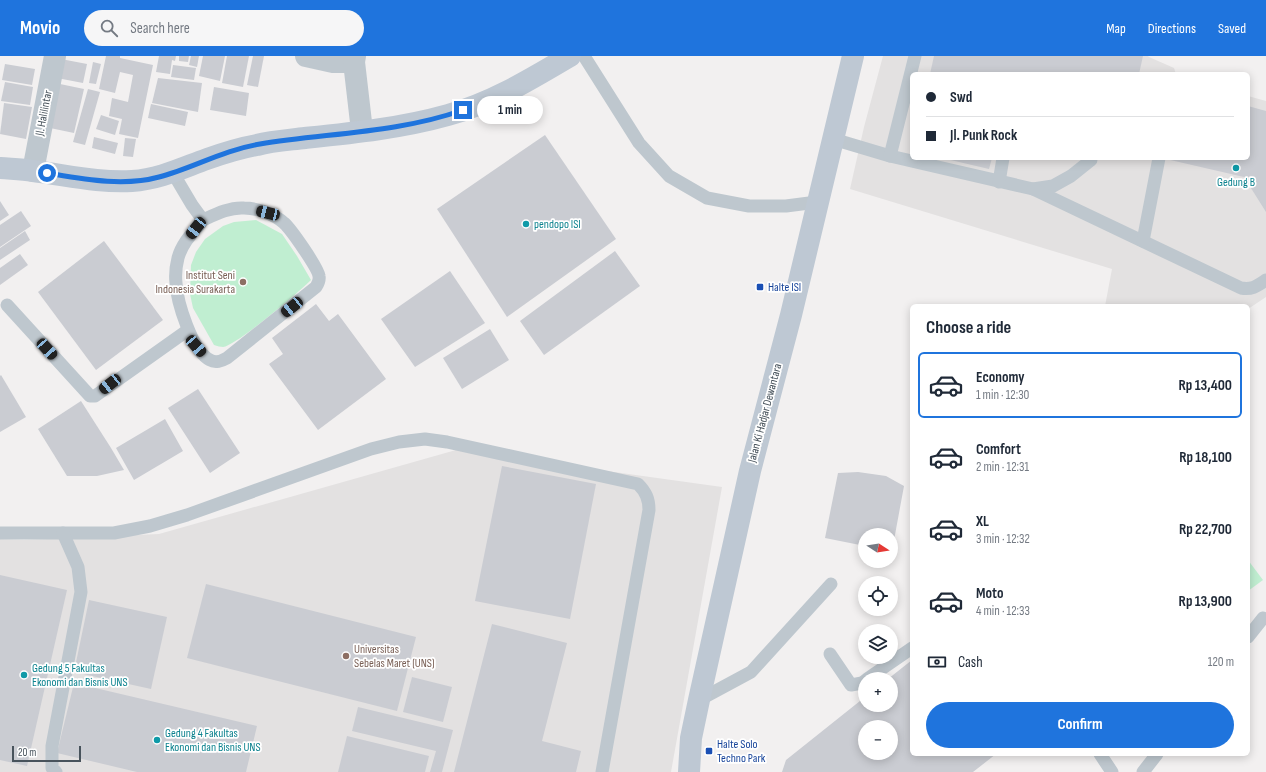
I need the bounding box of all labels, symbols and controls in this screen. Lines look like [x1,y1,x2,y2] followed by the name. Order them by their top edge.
[84,10,364,46] search box
[20,17,60,40] text: Movio
[98,17,120,39] icon: search
[130,19,190,38] text: Search here
[1106,20,1126,37] text: Map
[1148,20,1196,37] text: Directions
[1218,20,1246,37] text: Saved
[32,88,56,138] street label: Jl. Halilintar
[950,88,972,107] text: Swd
[477,96,543,124] callout: 1 min
[454,101,472,119] route end
[498,102,522,118] text: 1 min
[950,126,1017,145] text: Jl. Punk Rock
[1231,163,1241,173] marker: Gedung B
[38,164,56,182] route start
[1217,175,1255,190] place label: Gedung B
[255,204,281,222] car
[184,215,208,241] car
[534,217,581,232] place label: pendopo ISI
[521,219,531,229] marker: pendopo ISI
[155,268,235,297] place label: Institut Seni Indonesia Surakarta
[238,277,248,287] marker: Institut Seni Indonesia Surakarta
[768,280,801,295] place label: Halte ISI
[755,282,765,292] marker: Halte ISI
[279,295,305,319] car
[926,317,1011,338] text: Choose a ride
[184,333,208,359] car
[35,336,59,362] car
[744,362,785,465] street label: Jalan Ki Hadjar Dewantara
[928,367,964,403] icon: car
[976,368,1025,387] text: Economy
[97,372,123,396] car
[1178,376,1232,395] text: Rp 13,400
[976,387,1029,403] text: 1 min · 12:30
[928,439,964,475] icon: car
[976,440,1021,459] text: Comfort
[1179,448,1232,467] text: Rp 18,100
[976,459,1029,475] text: 2 min · 12:31
[928,511,964,547] icon: car
[976,512,989,531] text: XL
[1179,520,1232,539] text: Rp 22,700
[858,528,898,568] north arrow
[858,528,898,760] map controls
[976,531,1030,547] text: 3 min · 12:32
[858,576,898,616] button: locate
[928,583,964,619] icon: car
[976,584,1003,603] text: Moto
[1179,592,1232,611] text: Rp 13,900
[976,603,1030,619] text: 4 min · 12:33
[858,624,898,664] button: layers
[354,642,435,671] place label: Universitas Sebelas Maret (UNS)
[341,651,351,661] marker: Universitas Sebelas Maret (UNS)
[926,651,948,673] icon: cash
[958,653,983,672] text: Cash
[1208,654,1234,670] text: 120 m
[32,661,128,690] place label: Gedung 5 Fakultas Ekonomi dan Bisnis UNS
[19,670,29,680] marker: Gedung 5 Fakultas Ekonomi dan Bisnis UNS
[858,672,898,712] button: +
[926,702,1234,748] button: Confirm
[858,720,898,760] button: −
[165,726,261,755] place label: Gedung 4 Fakultas Ekonomi dan Bisnis UNS
[152,735,162,745] marker: Gedung 4 Fakultas Ekonomi dan Bisnis UNS
[717,737,766,766] place label: Halte Solo Techno Park
[12,744,81,763] scale bar
[18,746,36,759] text: 20 m
[704,746,714,756] marker: Halte Solo Techno Park

